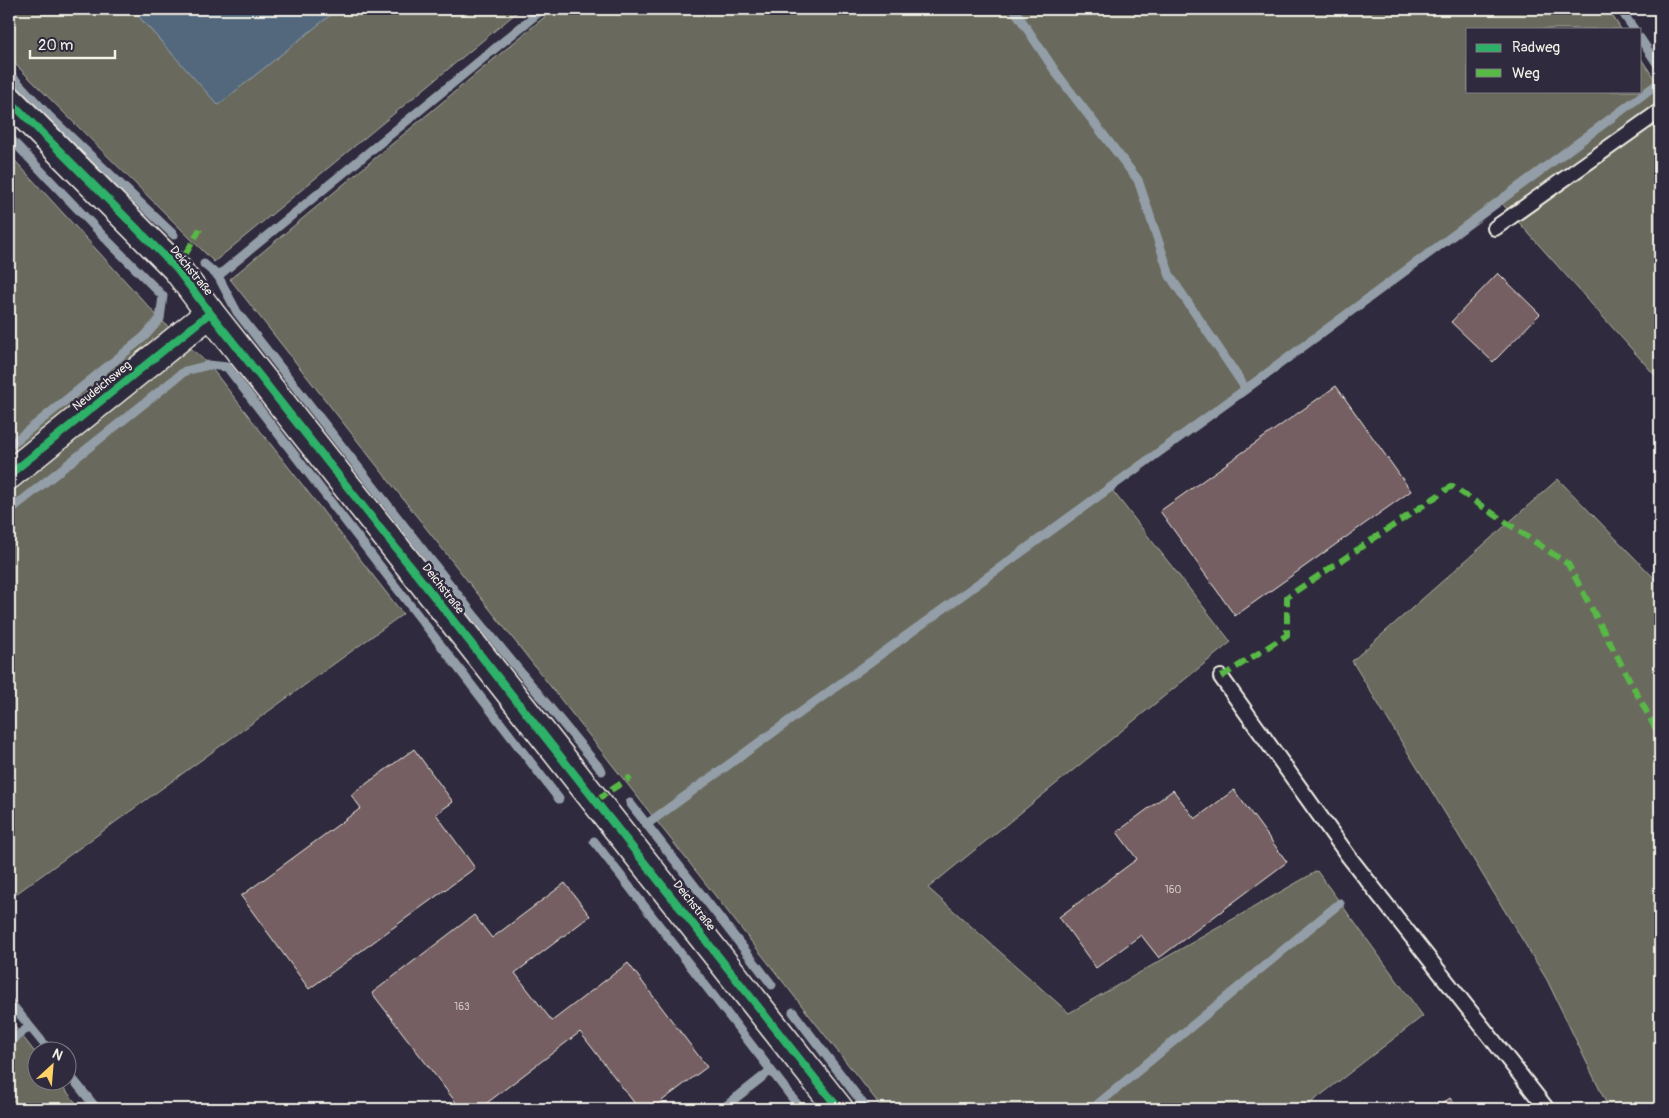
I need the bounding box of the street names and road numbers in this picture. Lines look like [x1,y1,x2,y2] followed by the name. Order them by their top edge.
[166,243,216,299] street label: Deichstraße
[70,358,134,414] street label: Neudeichsweg
[419,561,467,617] street label: Deichstraße
[670,878,718,934] street label: Deichstraße

